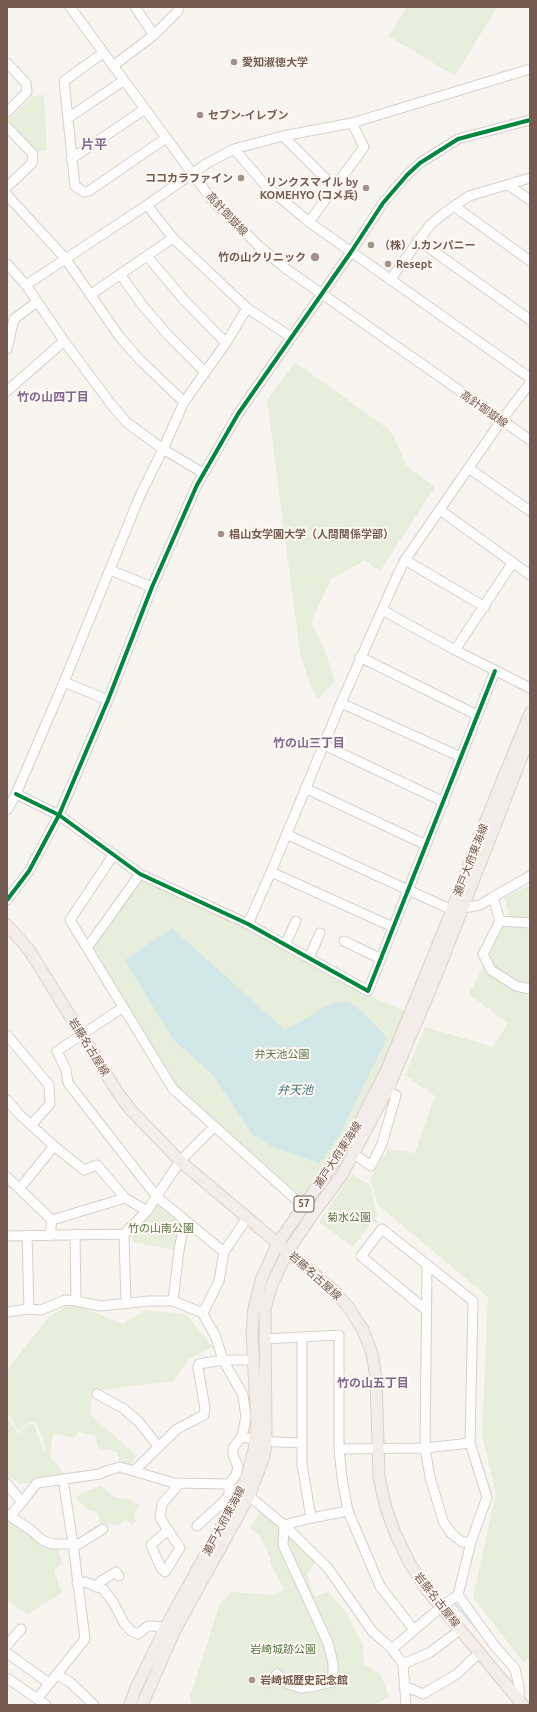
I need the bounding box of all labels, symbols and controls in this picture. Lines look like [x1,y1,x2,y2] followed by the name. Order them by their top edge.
[242,55,308,69] place label: 愛知淑徳大学
[229,57,239,67] marker: 愛知淑徳大学
[208,108,289,122] place label: セブン-イレブン
[195,110,205,120] marker: セブン-イレブン
[81,137,107,153] district label: 片平
[145,171,233,185] place label: ココカラファイン
[236,173,246,183] marker: ココカラファイン
[260,175,358,201] place label: リンクスマイル by KOMEHYO (コメ兵)
[361,183,371,193] marker: リンクスマイル by KOMEHYO (コメ兵)
[203,189,251,239] street label: 高針御嶽線
[379,238,475,252] place label: （株）J.カンパニー
[366,240,376,250] marker: （株）J.カンパニー
[218,250,306,264] place label: 竹の山クリニック
[309,251,321,263] marker: 竹の山クリニック
[396,257,432,271] place label: Resept
[383,259,393,269] marker: Resept
[458,388,510,430] street label: 高針御嶽線
[17,390,89,404] district label: 竹の山四丁目
[229,527,394,541] place label: 椙山女学園大学（人間関係学部）
[216,529,226,539] marker: 椙山女学園大学（人間関係学部）
[273,736,345,750] district label: 竹の山三丁目
[451,822,491,898] street label: 瀬戸大府東海線
[66,1016,112,1078] street label: 岩藤名古屋線
[255,1047,309,1061] park label: 弁天池公園
[277,1083,313,1097] water label: 弁天池
[311,1119,365,1191] street label: 瀬戸大府東海線
[294,1196,314,1212] road number: 57
[327,1210,371,1224] park label: 菊水公園
[128,1221,194,1235] park label: 竹の山南公園
[286,1249,344,1303] street label: 岩藤名古屋線
[337,1376,409,1390] district label: 竹の山五丁目
[200,1484,248,1558] street label: 瀬戸大府東海線
[411,1570,463,1630] street label: 岩藤名古屋線
[250,1642,316,1656] park label: 岩崎城跡公園
[260,1673,348,1687] place label: 岩崎城歴史記念館
[247,1675,257,1685] marker: 岩崎城歴史記念館

